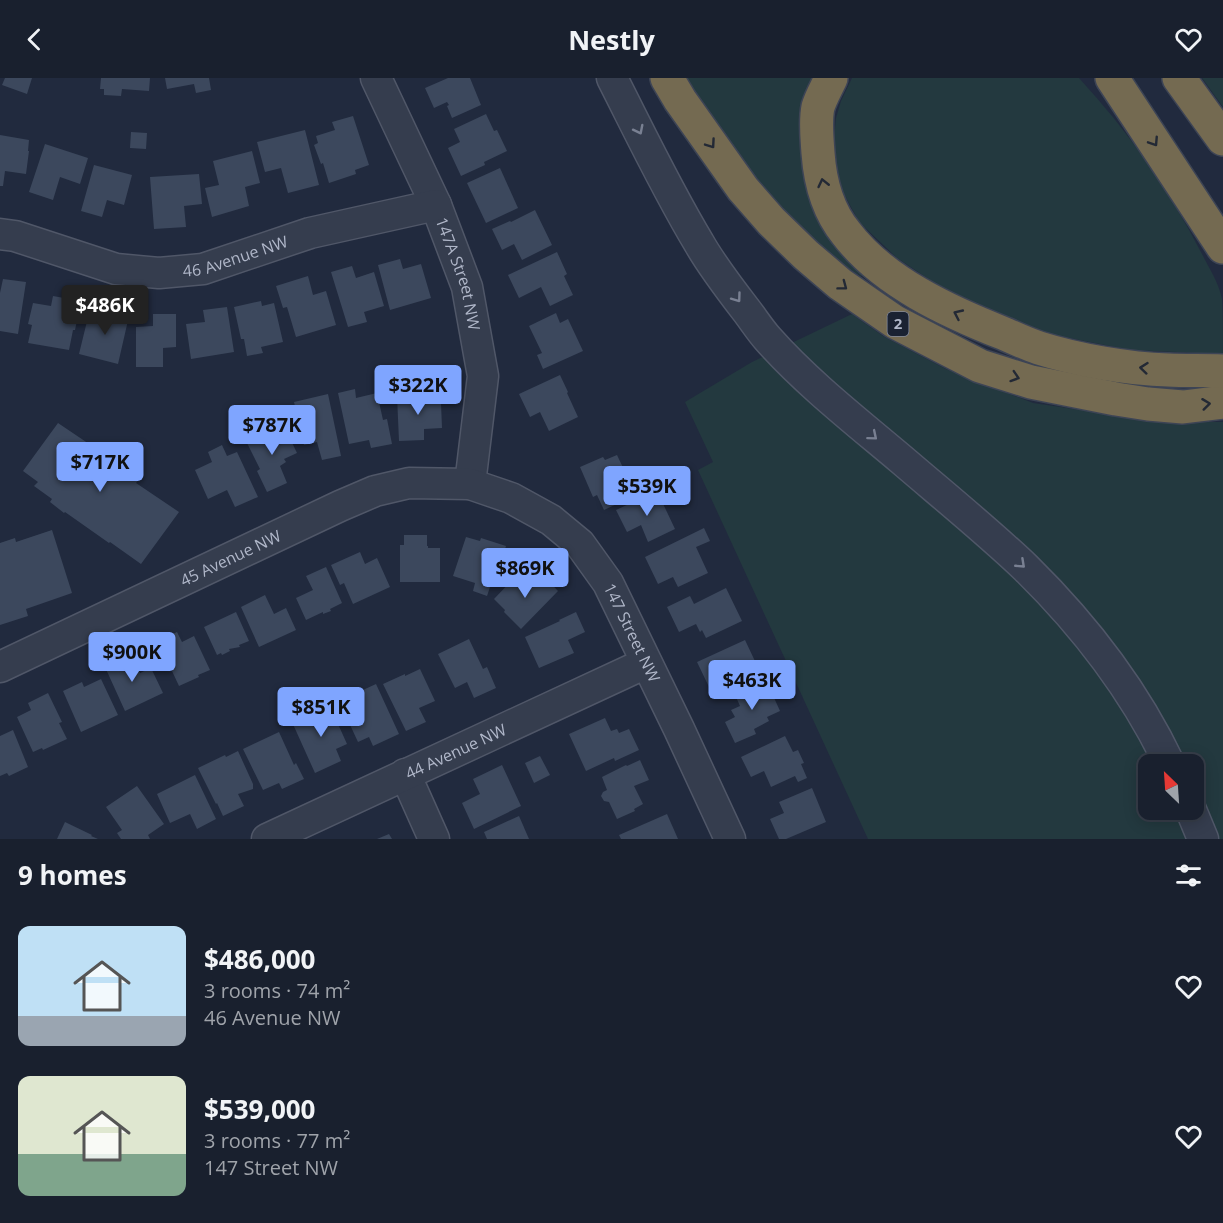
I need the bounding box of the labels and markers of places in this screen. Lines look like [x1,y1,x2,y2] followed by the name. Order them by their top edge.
[63,285,147,336] pin: $486K
[376,365,460,416] pin: $322K
[230,405,314,456] pin: $787K
[58,442,142,493] pin: $717K
[605,466,689,517] pin: $539K
[483,548,567,599] pin: $869K
[90,632,174,683] pin: $900K
[710,660,794,711] pin: $463K
[279,687,363,738] pin: $851K

